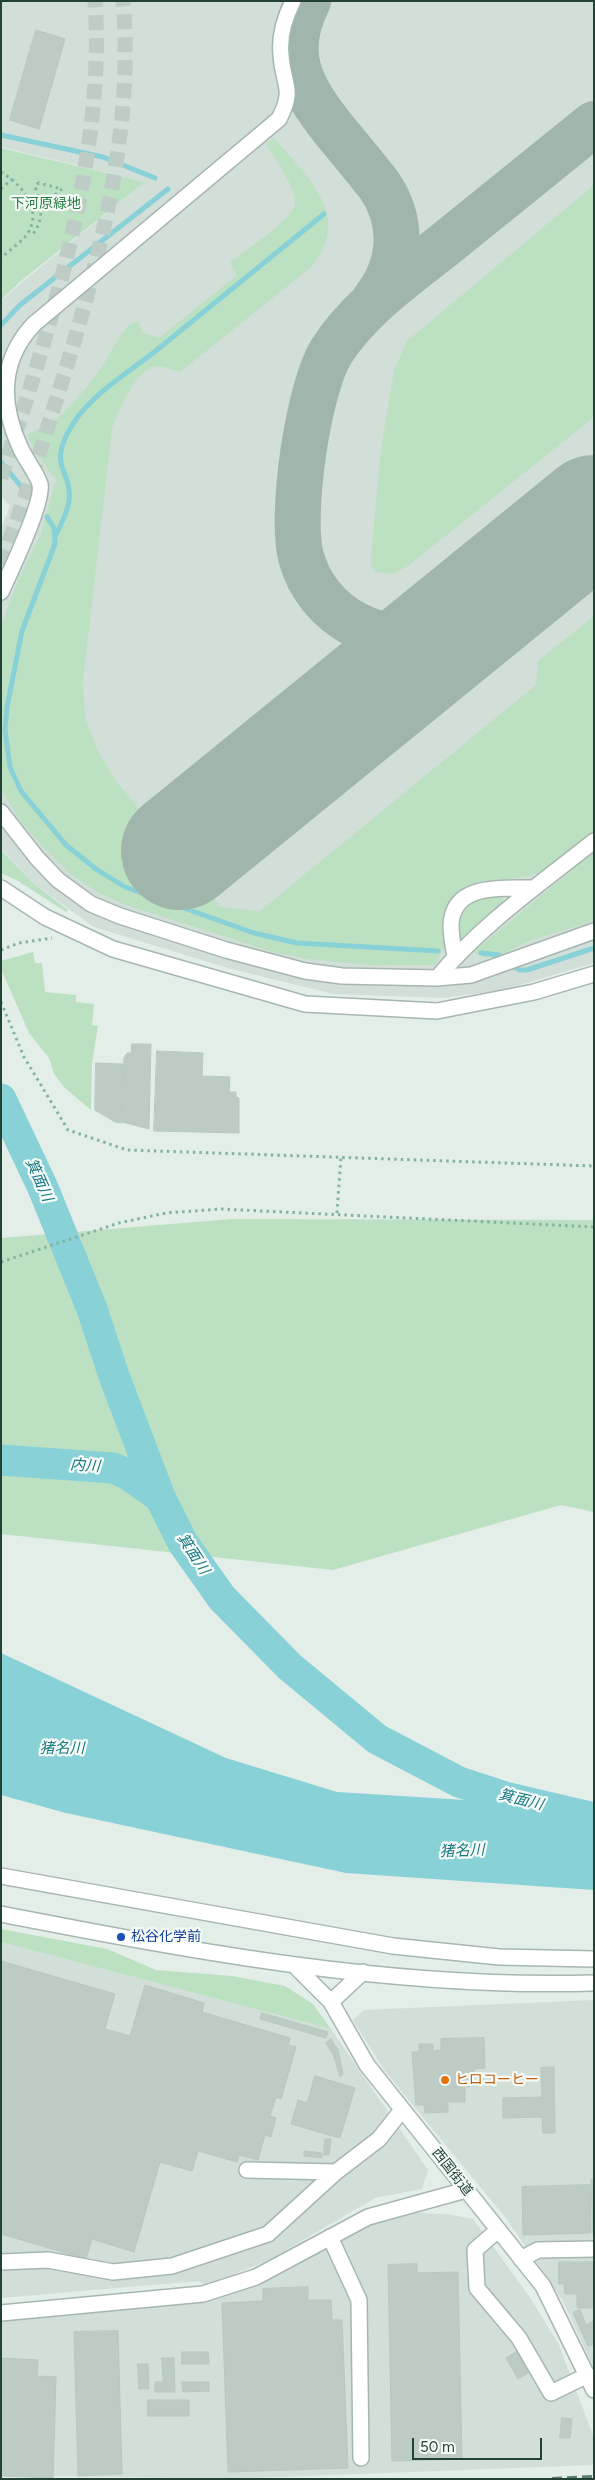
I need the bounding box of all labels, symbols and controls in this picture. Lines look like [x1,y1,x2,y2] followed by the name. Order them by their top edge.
[11,196,81,212] park label: 下河原緑地
[22,1156,56,1204] water label: 箕面川
[69,1456,101,1476] water label: 内川
[173,1530,213,1578] water label: 箕面川
[40,1740,84,1758] water label: 猪名川
[497,1786,545,1814] water label: 箕面川
[439,1841,485,1861] water label: 猪名川
[131,1929,201,1945] place label: 松谷化学前
[115,1931,127,1943] marker: 松谷化学前
[455,2072,539,2088] place label: ヒロコーヒー
[439,2074,451,2086] marker: ヒロコーヒー
[428,2145,476,2199] street label: 西国街道
[415,2428,545,2460] scale bar
[420,2438,455,2456] text: 50 m

